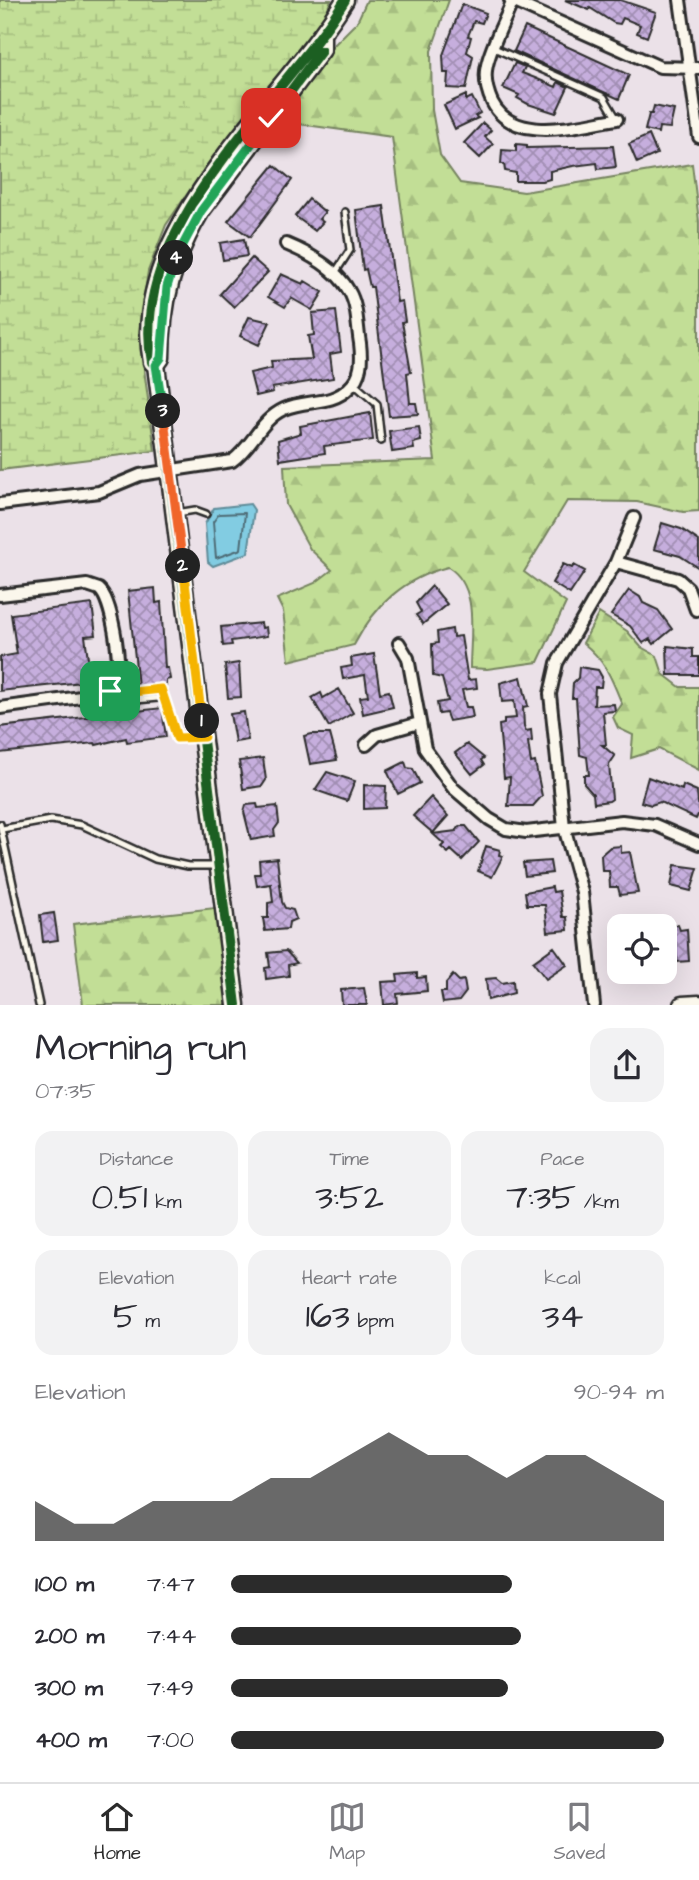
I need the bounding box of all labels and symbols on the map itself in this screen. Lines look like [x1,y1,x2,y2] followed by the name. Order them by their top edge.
[241,88,301,148] pin
[158,240,194,276] pin: 4
[146,394,180,428] pin: 3
[166,548,200,584] pin: 2
[80,661,140,721] pin
[184,704,220,738] pin: 1

